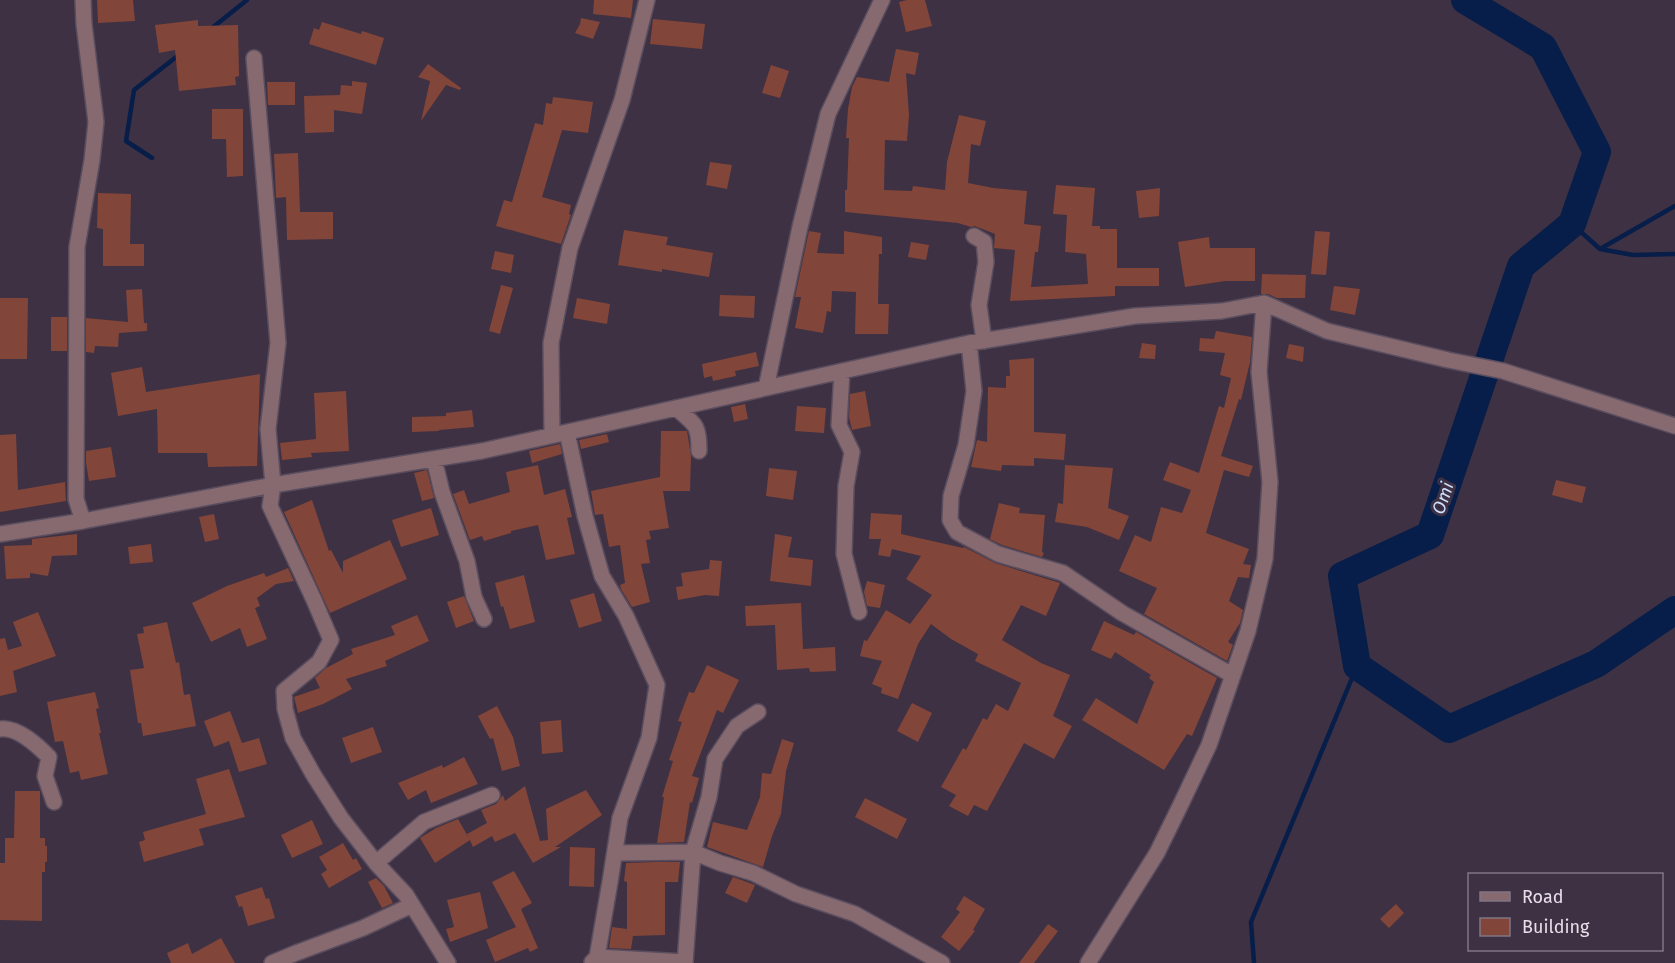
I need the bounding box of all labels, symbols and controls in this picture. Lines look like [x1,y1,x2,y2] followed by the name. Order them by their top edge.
[1427,479,1459,517] water label: Omi
[1468,873,1663,951] legend
[1522,886,1564,908] text: Road
[1522,916,1590,938] text: Building

